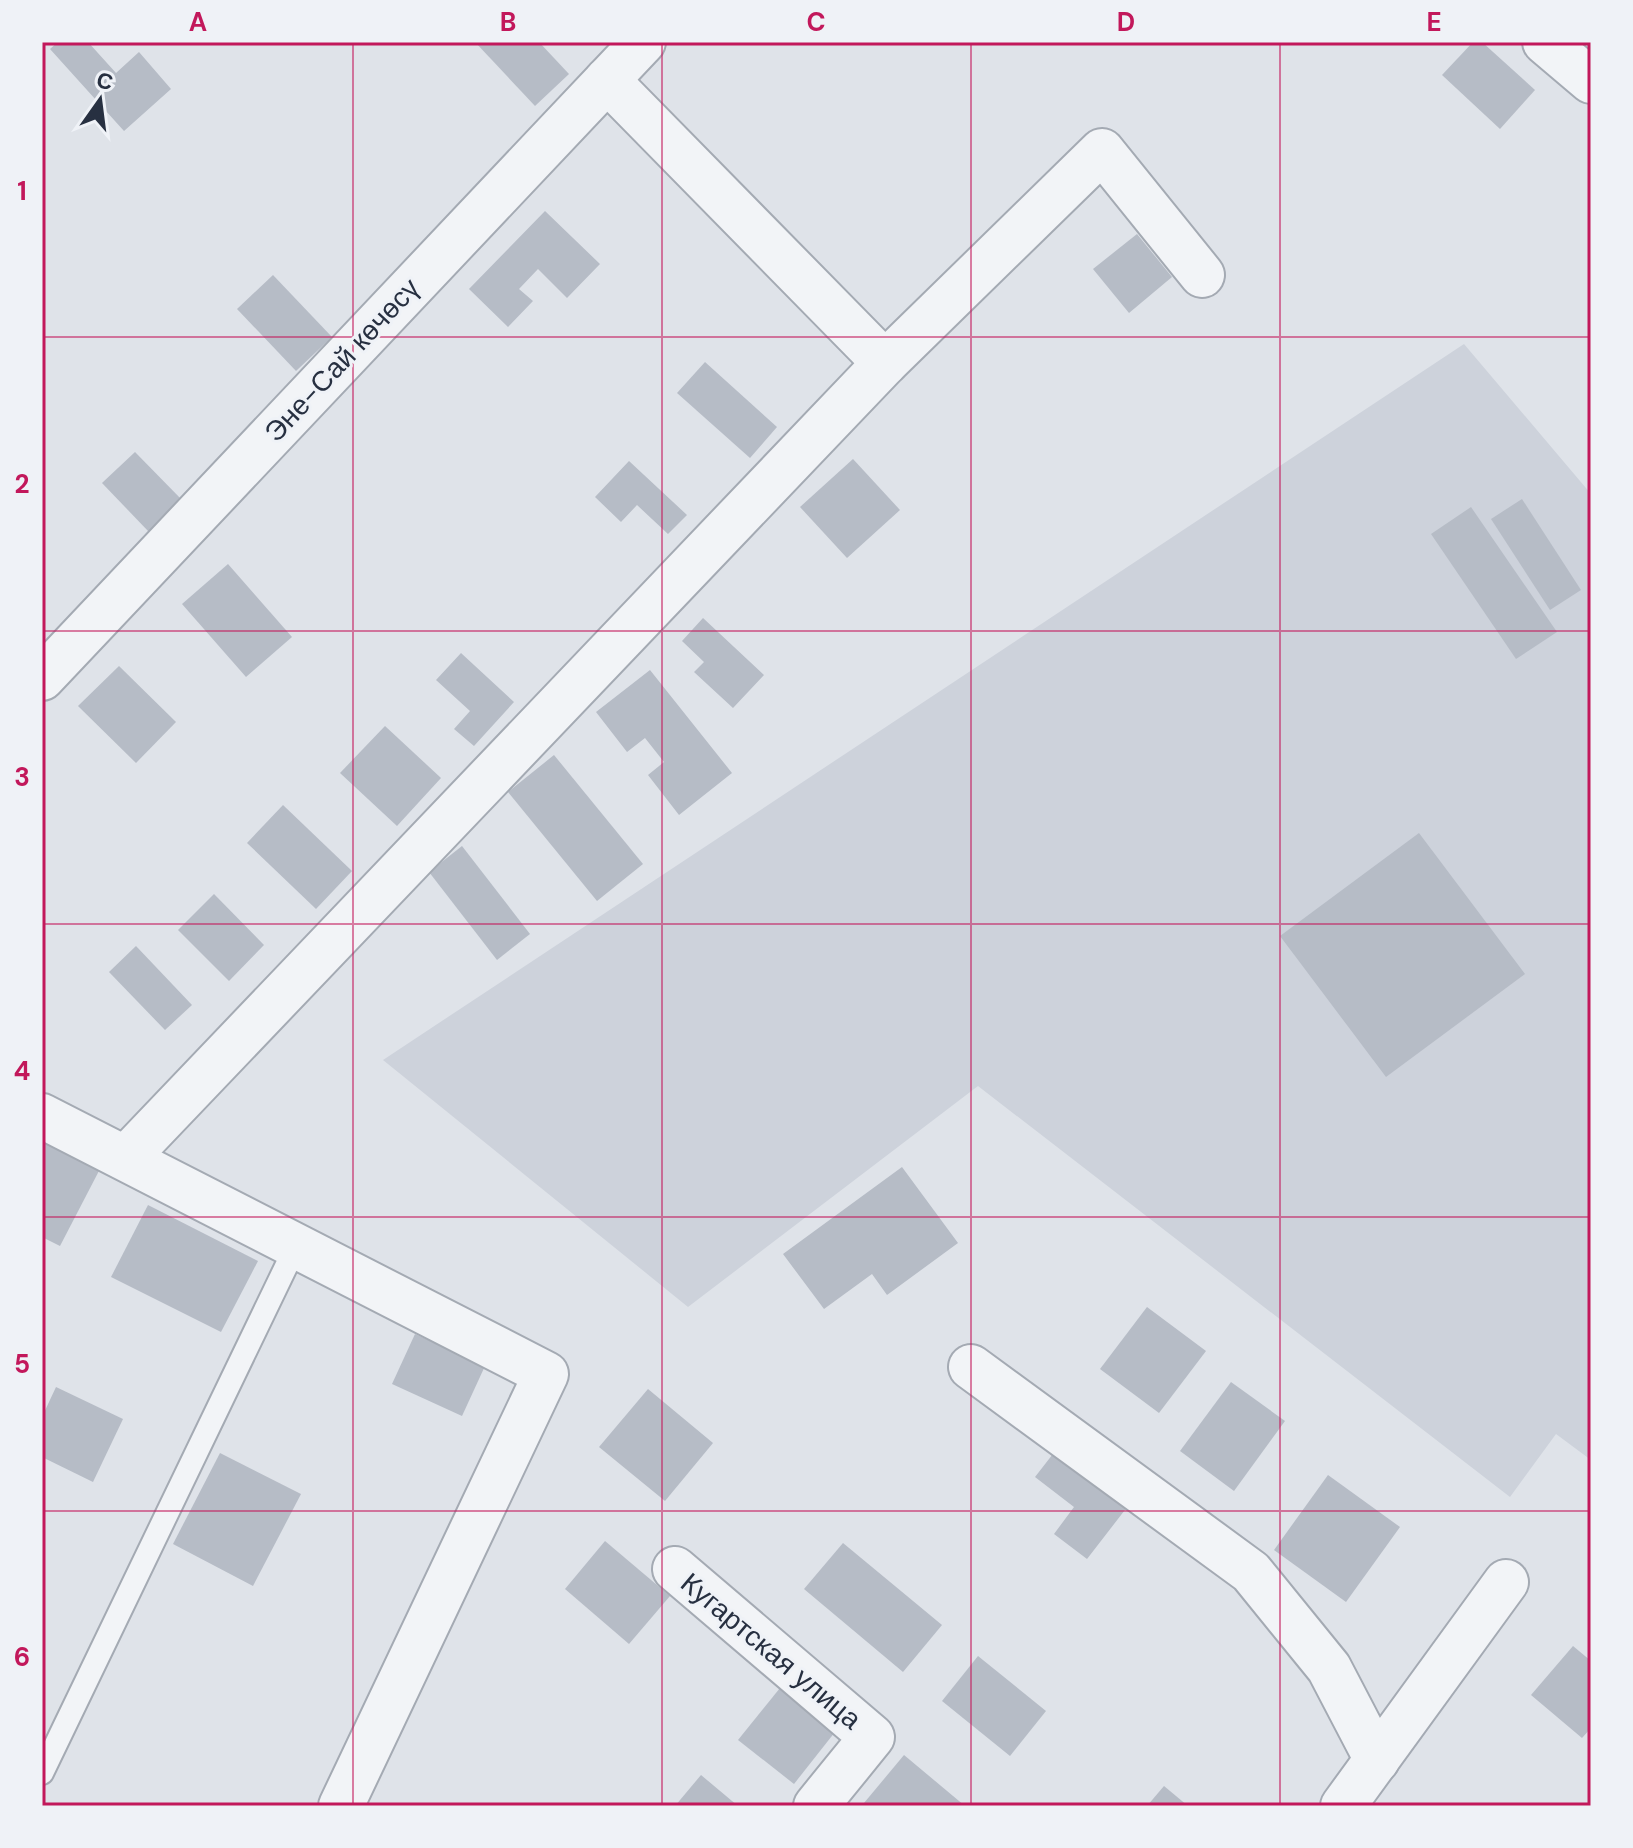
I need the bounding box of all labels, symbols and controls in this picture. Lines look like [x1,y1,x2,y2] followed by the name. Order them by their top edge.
[189,5,207,39] text: A
[500,5,516,39] text: B
[806,5,826,39] text: C
[1117,5,1135,39] text: D
[1426,5,1442,39] text: E
[60,60,140,140] north arrow
[94,65,116,97] text: С
[17,174,27,208] text: 1
[256,270,428,450] street label: Эне-Сай көчөсү
[14,467,30,501] text: 2
[14,760,30,794] text: 3
[14,1054,30,1088] text: 4
[14,1347,30,1381] text: 5
[673,1565,869,1738] street label: Кугартская улица
[14,1640,30,1674] text: 6

